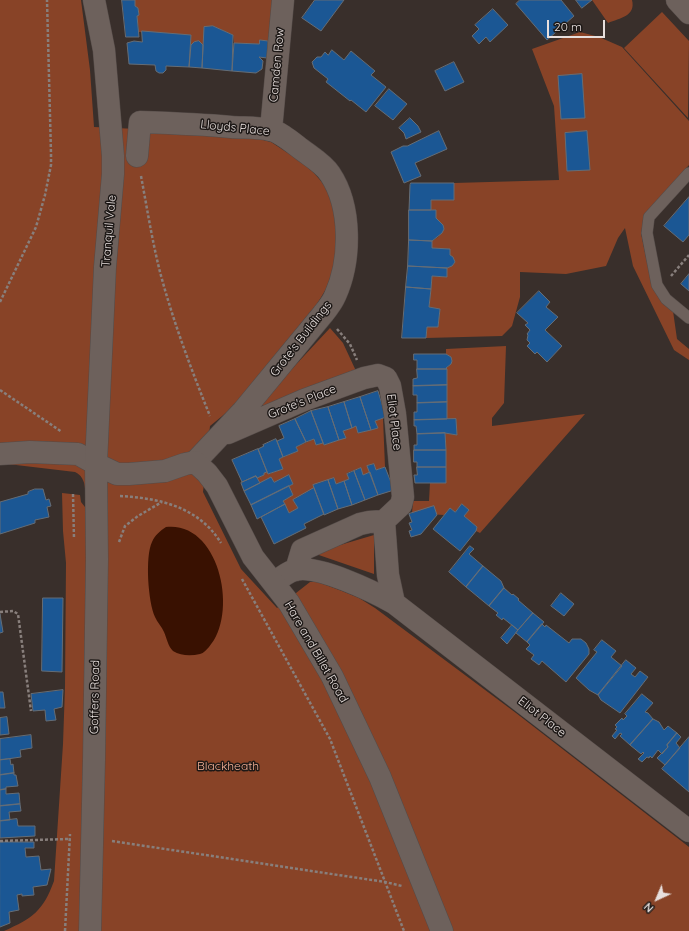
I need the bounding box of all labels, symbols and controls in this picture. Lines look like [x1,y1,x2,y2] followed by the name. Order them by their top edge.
[549,12,607,38] scale bar
[554,19,582,34] text: 20 m
[267,27,287,103] street label: Camden Row
[200,117,270,139] street label: Lloyds Place
[99,194,119,268] street label: Tranquil Vale
[267,298,335,380] street label: Grote's Buildings
[266,382,338,422] street label: Grote's Place
[383,393,405,451] street label: Eliot Place
[281,599,351,705] street label: Hare and Billet Road
[87,660,103,734] street label: Goffers Road
[515,694,569,740] street label: Eliot Place
[197,759,259,773] park label: Blackheath
[637,879,677,919] north arrow
[641,900,656,915] text: N

